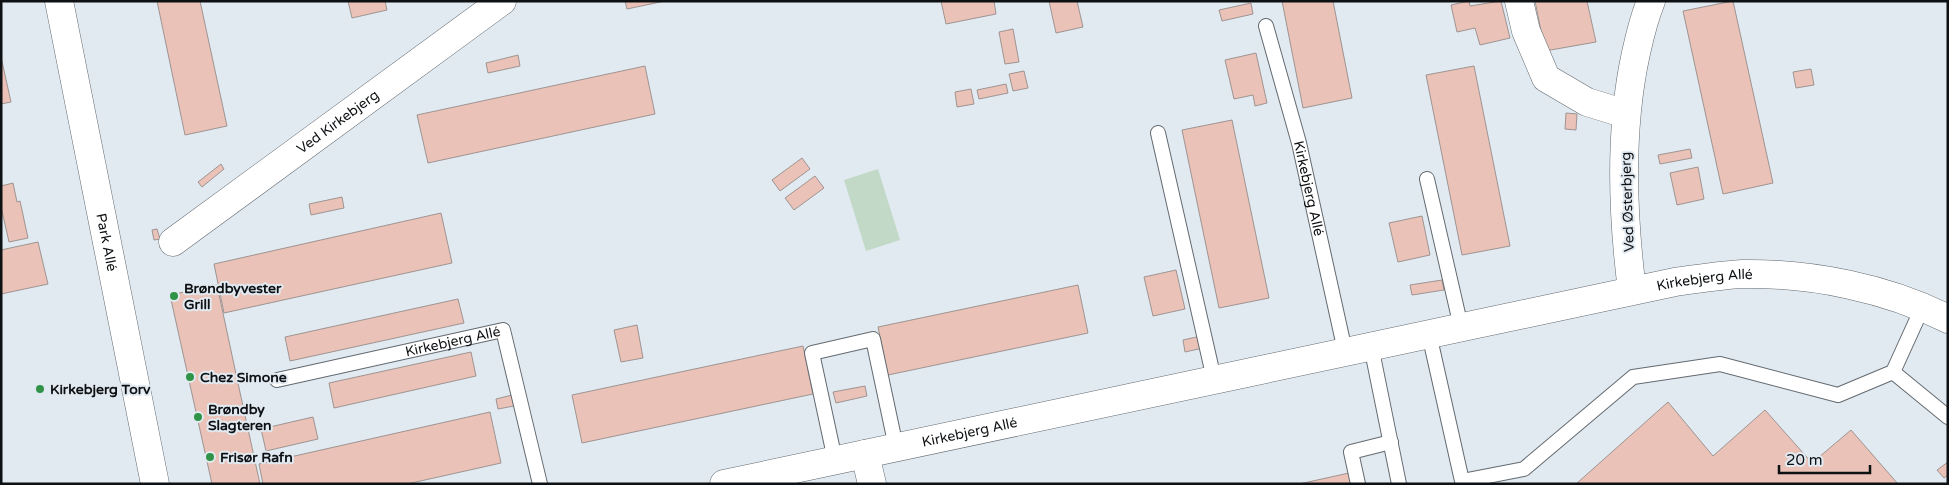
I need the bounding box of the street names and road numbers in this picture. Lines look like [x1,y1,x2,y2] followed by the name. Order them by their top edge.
[294,86,382,157] street label: Ved Kirkebjerg
[1290,139,1327,238] street label: Kirkebjerg Allé
[1617,152,1638,252] street label: Ved Østerbjerg
[92,212,121,273] street label: Park Allé
[1655,266,1753,295] street label: Kirkebjerg Allé
[404,323,502,360] street label: Kirkebjerg Allé
[920,414,1019,451] street label: Kirkebjerg Allé

